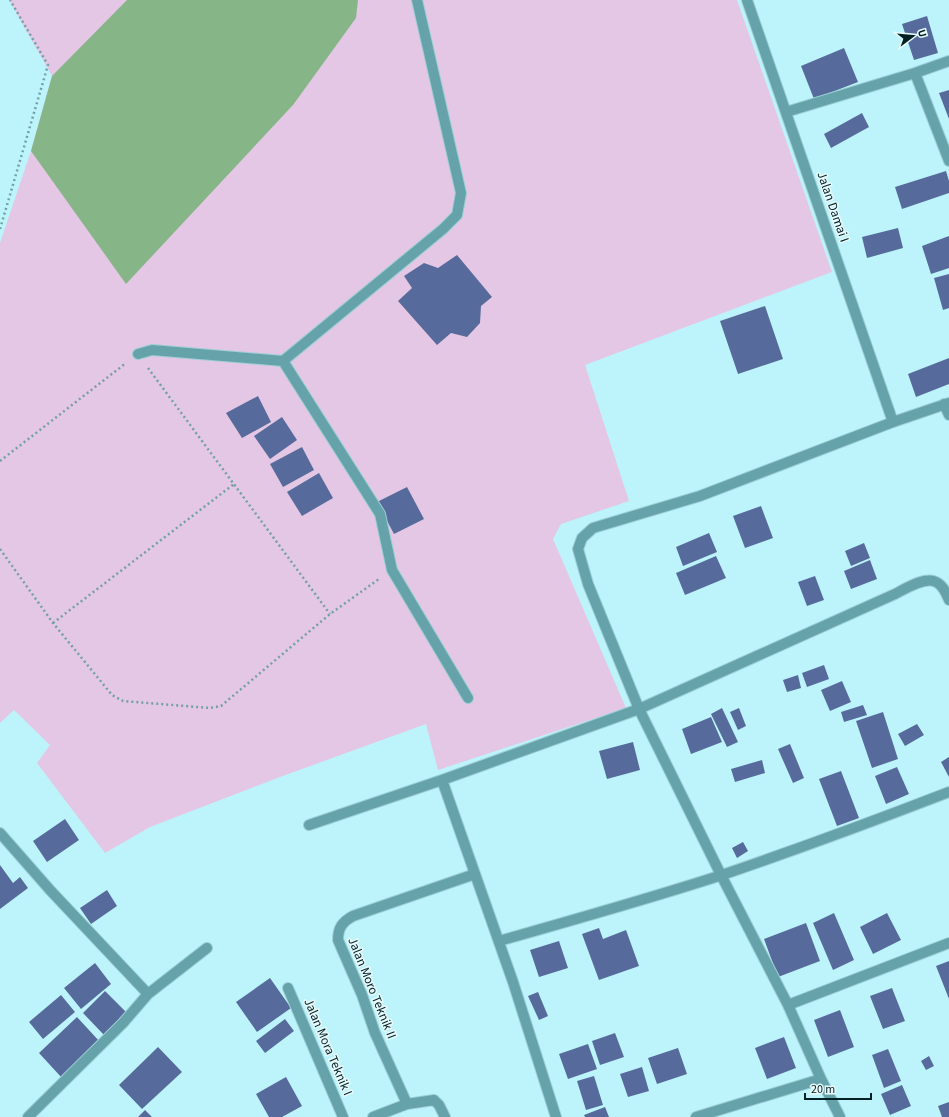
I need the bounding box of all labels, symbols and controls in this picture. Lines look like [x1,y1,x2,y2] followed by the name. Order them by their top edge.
[893,16,933,56] north arrow
[914,28,930,39] text: U
[813,169,853,245] street label: Jalan Damai I
[343,935,401,1041] street label: Jalan Moro Teknik II
[299,996,357,1098] street label: Jalan Mora Teknik I
[805,1075,871,1101] scale bar
[811,1081,835,1098] text: 20 m

